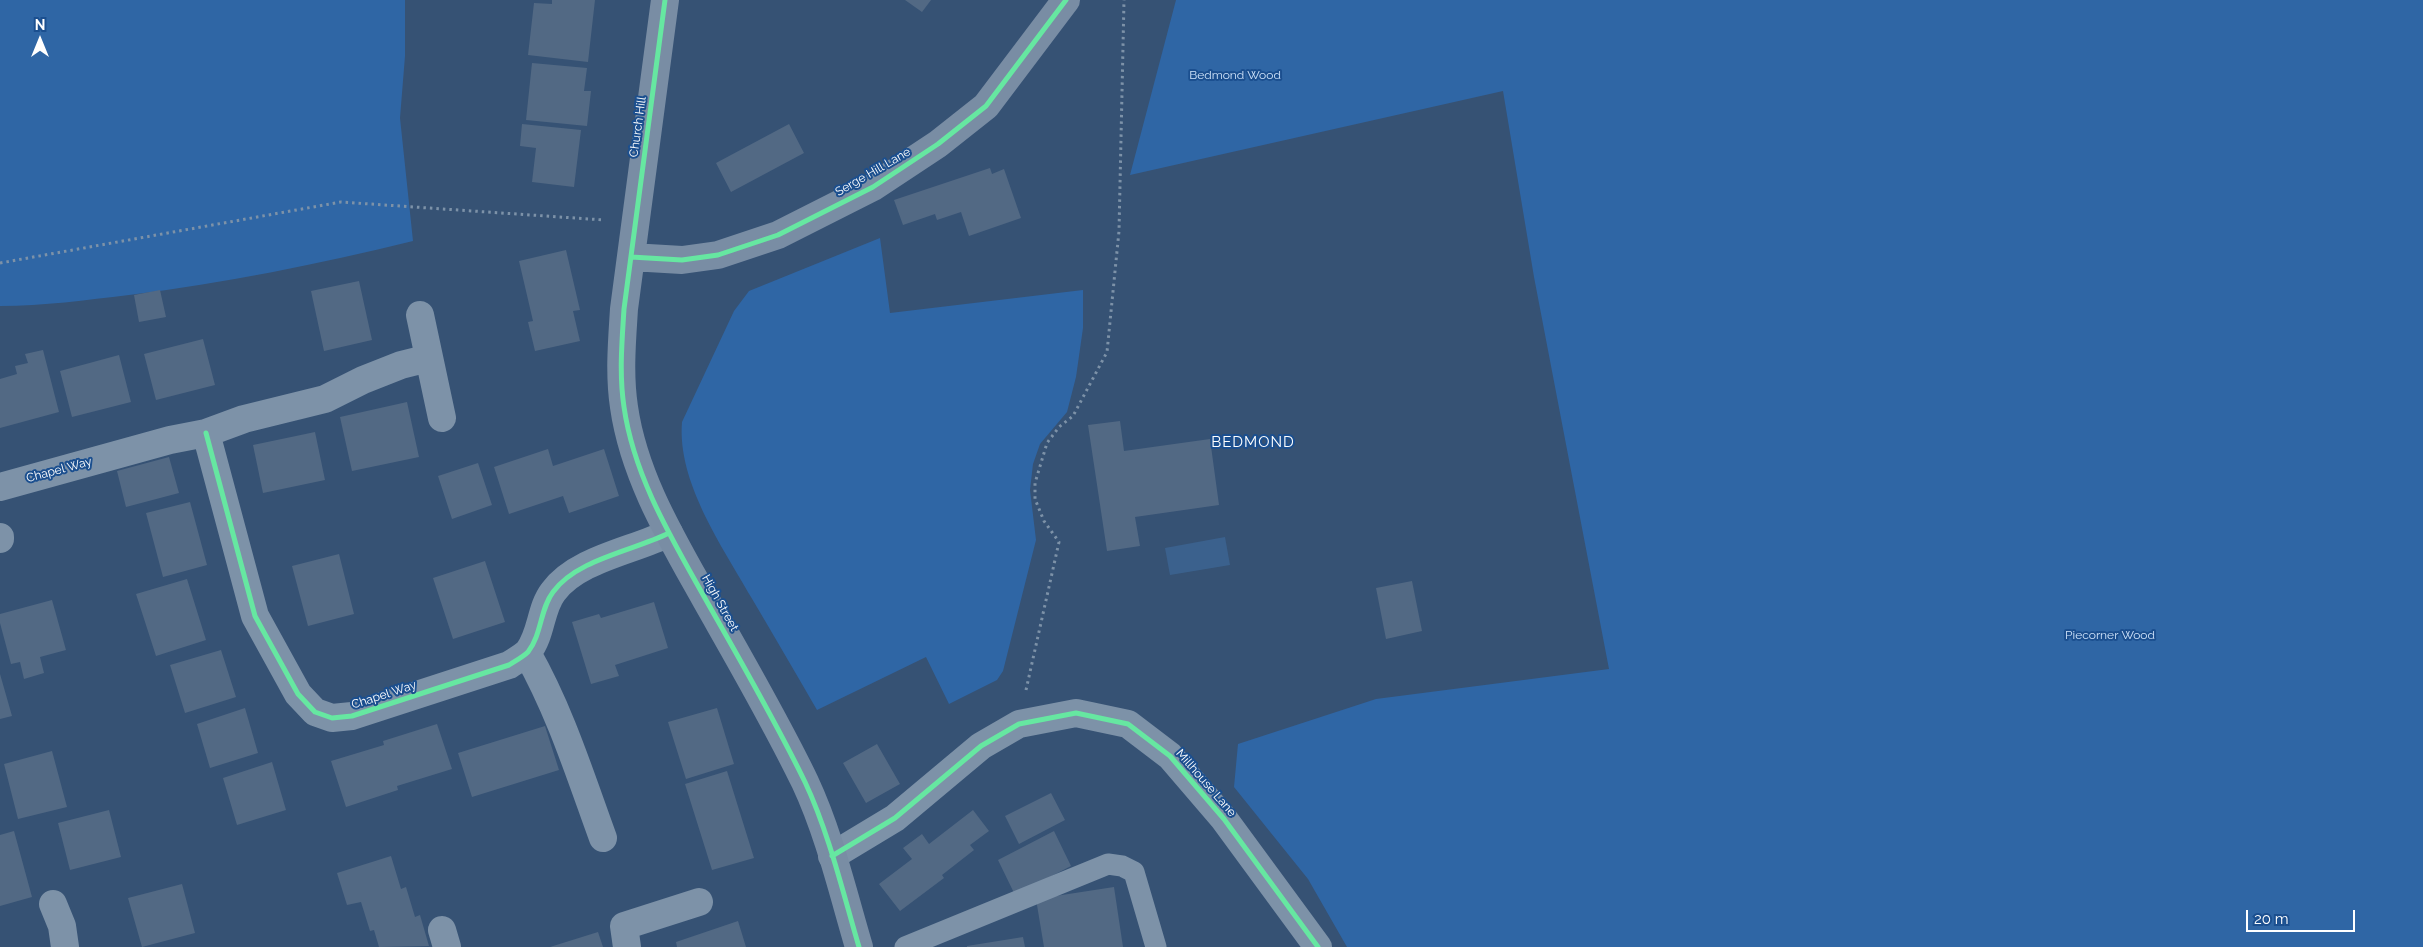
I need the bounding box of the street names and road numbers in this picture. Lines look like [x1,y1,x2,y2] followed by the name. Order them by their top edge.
[627,96,649,158] street label: Church Hill
[833,145,913,199] street label: Serge Hill Lane
[25,454,93,486] street label: Chapel Way
[699,572,741,634] street label: High Street
[350,678,418,712] street label: Chapel Way
[1173,746,1239,820] street label: Millhouse Lane

